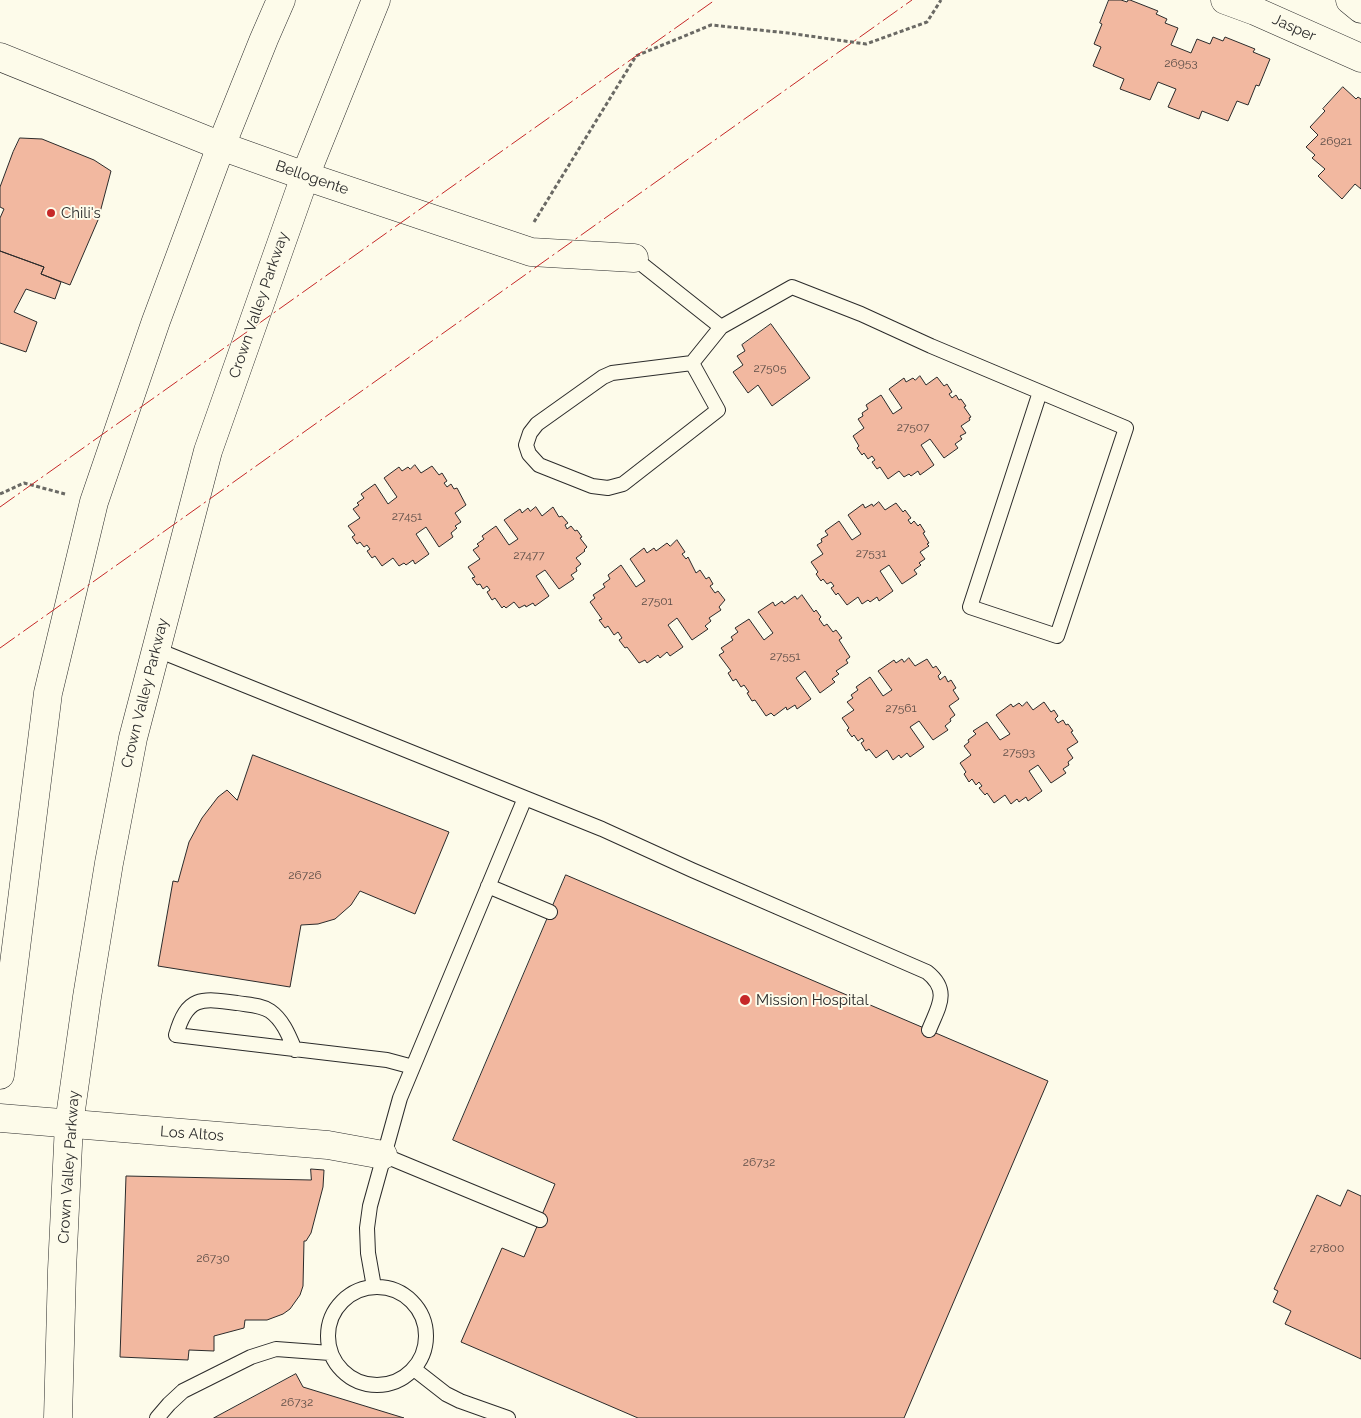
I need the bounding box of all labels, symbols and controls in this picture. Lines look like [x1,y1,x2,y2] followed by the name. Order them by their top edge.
[1269,10,1319,46] street label: Jasper
[1164,56,1198,70] house number: 26953
[1320,134,1352,148] house number: 26921
[273,157,351,199] street label: Bellogente
[61,204,101,222] place label: Chili's
[45,207,57,219] marker: Chili's
[225,229,293,381] street label: Crown Valley Parkway
[754,361,786,375] house number: 27505
[897,420,929,434] house number: 27507
[392,509,422,523] house number: 27451
[856,546,886,560] house number: 27531
[513,548,545,562] house number: 27477
[641,594,673,608] house number: 27501
[118,616,172,770] street label: Crown Valley Parkway
[770,649,800,663] house number: 27551
[885,701,917,715] house number: 27561
[1003,745,1035,759] house number: 27593
[288,868,322,882] house number: 26726
[756,991,869,1009] place label: Mission Hospital
[738,993,752,1007] marker: Mission Hospital
[55,1090,83,1244] street label: Crown Valley Parkway
[160,1123,224,1145] street label: Los Altos
[743,1155,775,1169] house number: 26732
[1310,1241,1344,1255] house number: 27800
[196,1251,230,1265] house number: 26730
[281,1395,313,1409] house number: 26732

